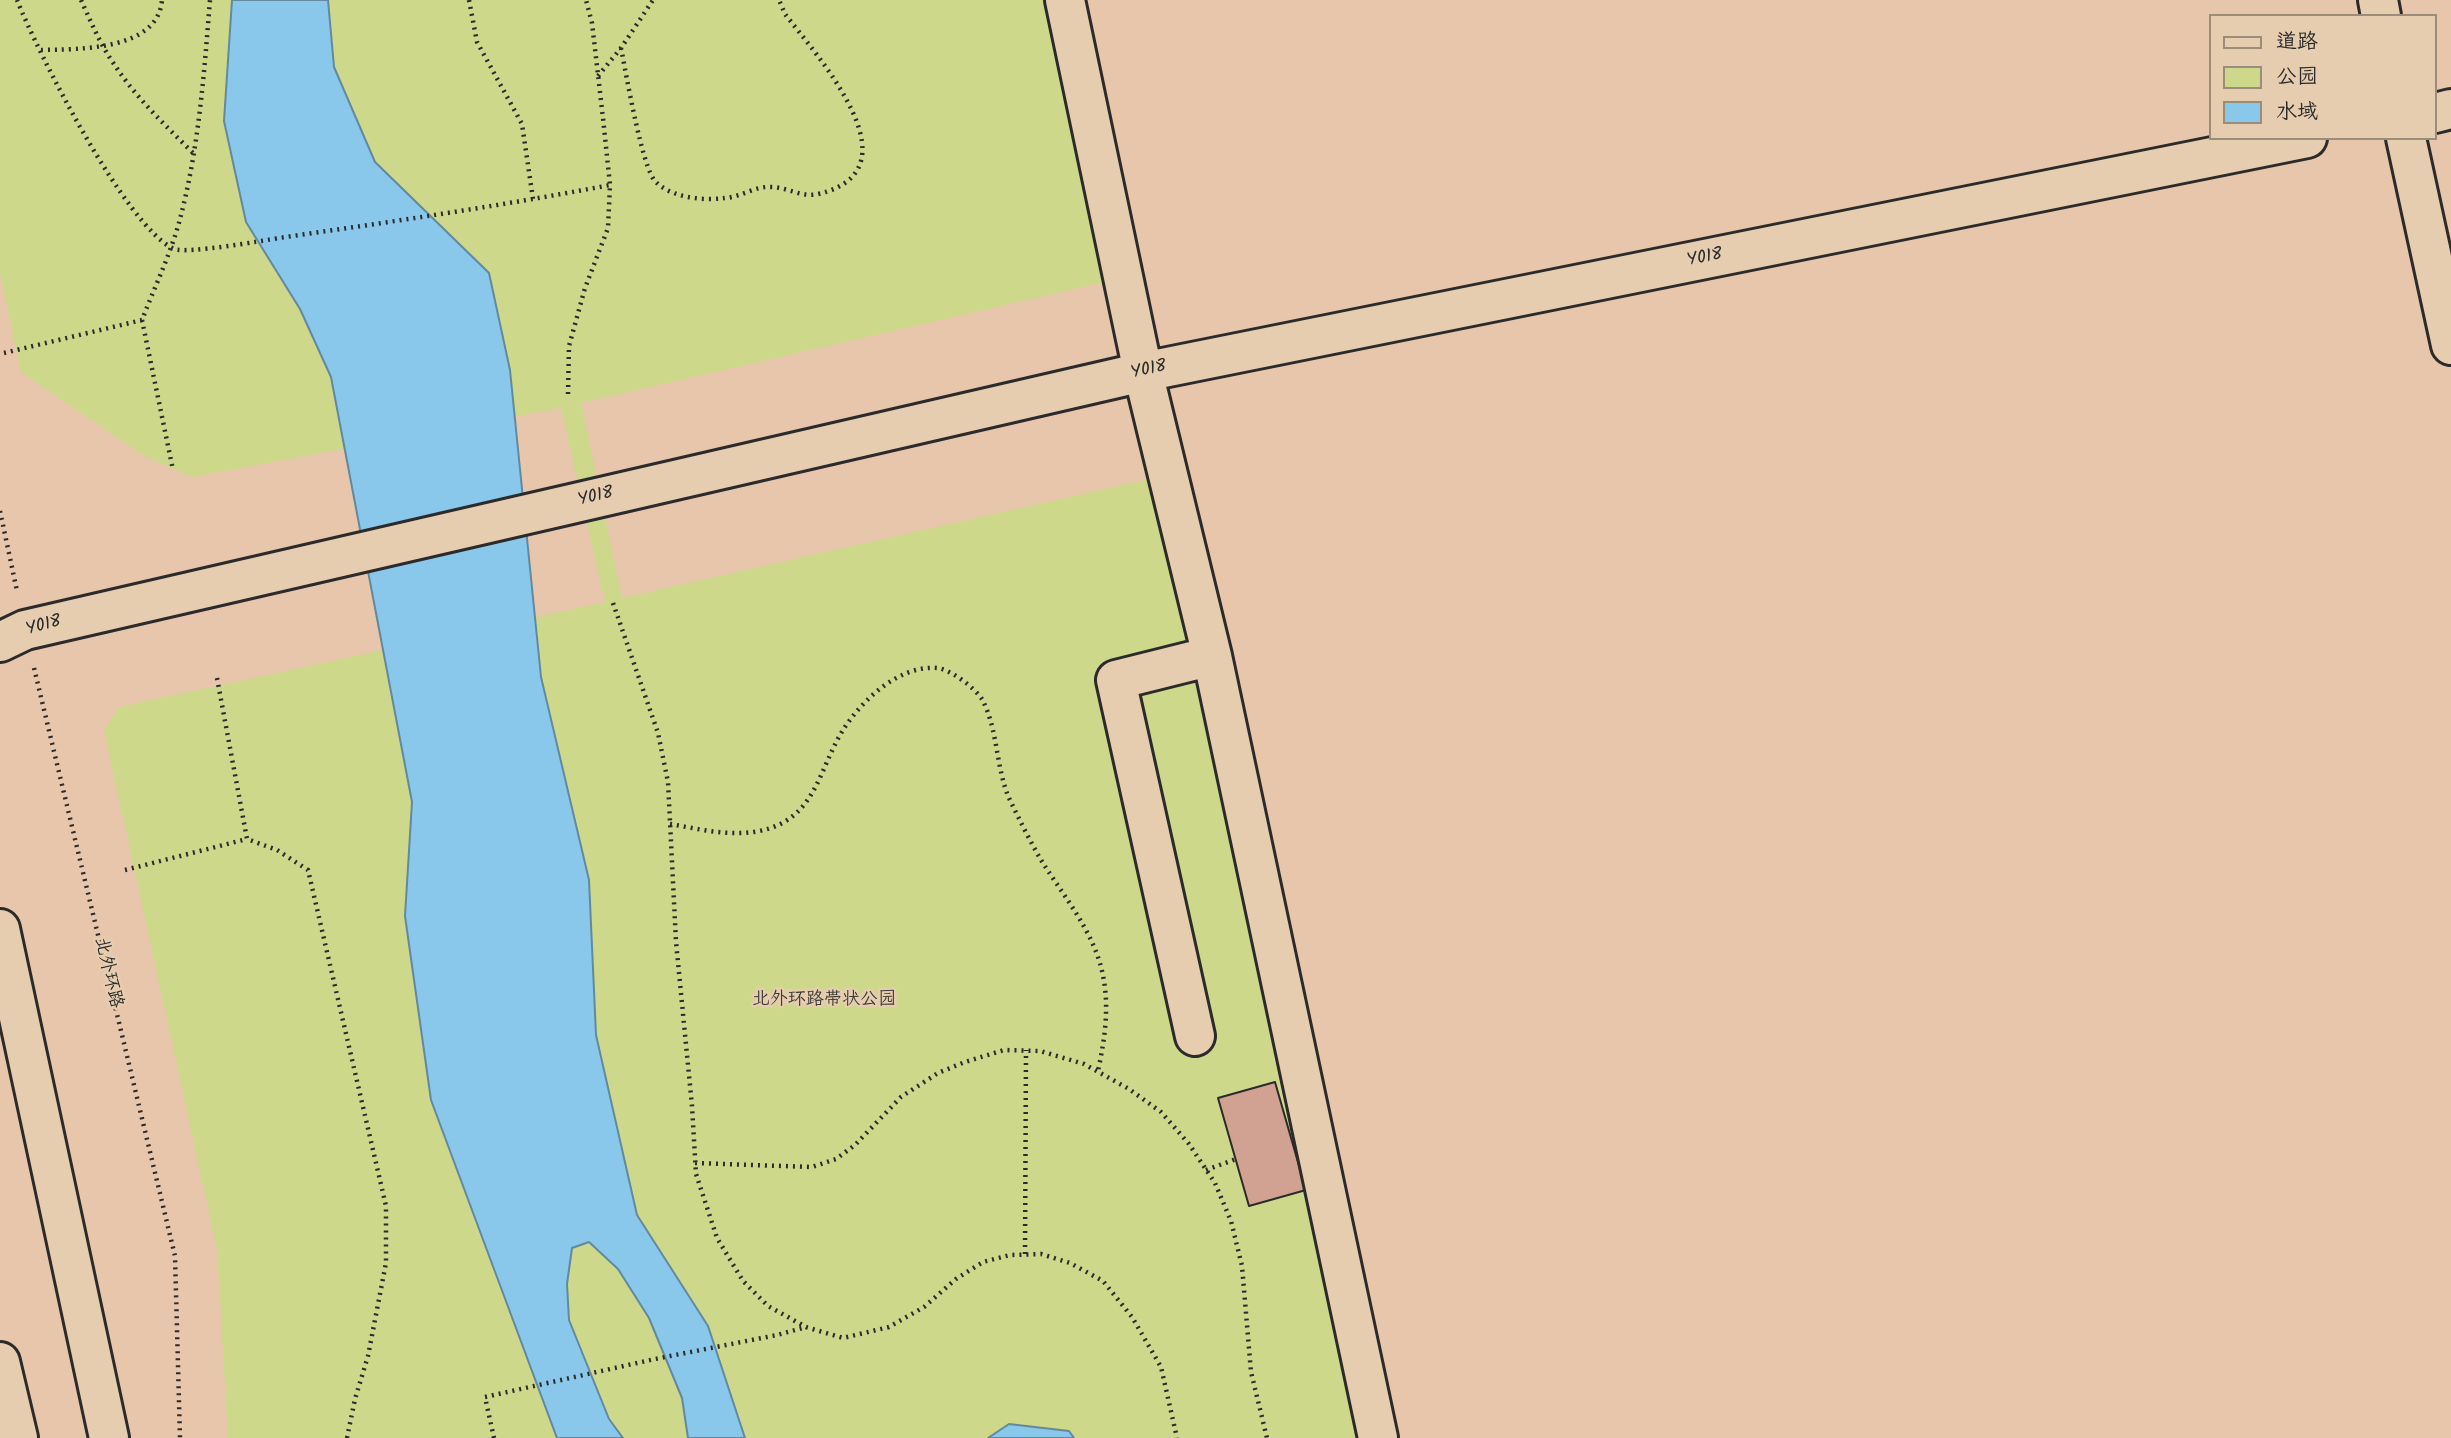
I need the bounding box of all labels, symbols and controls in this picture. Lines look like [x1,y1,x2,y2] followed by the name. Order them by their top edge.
[2210,14,2437,140] legend
[2276,26,2318,59] text: 道路
[2276,61,2318,94] text: 公园
[2276,96,2318,129] text: 水域
[1685,245,1725,273] street label: Y018
[1129,357,1169,385] street label: Y018
[576,483,616,513] street label: Y018
[24,612,64,642] street label: Y018
[88,935,126,1011] street label: 北外环路
[752,990,896,1012] park label: 北外环路带状公园

